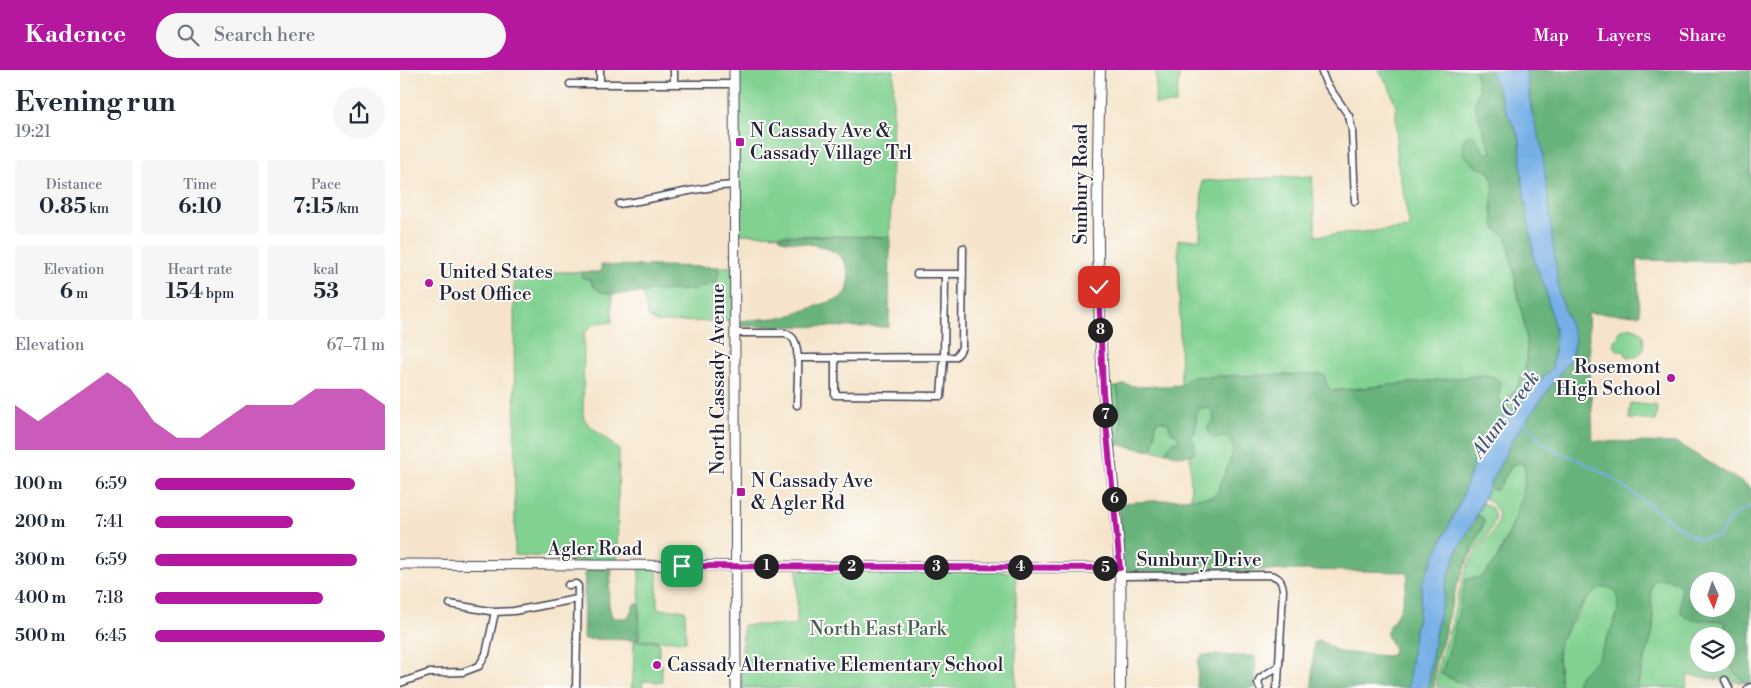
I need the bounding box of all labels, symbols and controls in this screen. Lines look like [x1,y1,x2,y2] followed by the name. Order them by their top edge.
[156,13,506,58] search box
[25,20,126,50] text: Kadence
[174,21,202,49] icon: search
[214,23,315,47] text: Search here
[1534,24,1569,47] text: Map
[1597,24,1651,47] text: Layers
[1679,24,1726,47] text: Share
[15,85,176,120] text: Evening run
[333,87,385,139] button: share
[750,119,912,165] place label: N Cassady Ave & Cassady Village Trl
[15,122,51,142] text: 19:21
[1069,123,1093,244] street label: Sunbury Road
[734,136,746,148] marker: N Cassady Ave & Cassady Village Trl
[46,176,102,194] text: Distance
[183,176,217,194] text: Time
[311,176,341,194] text: Pace
[39,194,86,220] text: 0.85
[178,194,222,220] text: 6:10
[293,194,334,220] text: 7:15
[86,200,109,218] text: km
[334,200,359,218] text: /km
[439,260,553,306] place label: United States Post Office
[44,261,104,279] text: Elevation
[168,261,232,279] text: Heart rate
[313,261,339,279] text: kcal
[1078,266,1120,308] pin
[1085,273,1113,301] icon: check
[423,277,435,289] marker: United States Post Office
[60,279,73,305] text: 6
[166,279,203,305] text: 154
[313,279,339,305] text: 53
[706,283,730,475] street label: North Cassady Avenue
[73,285,88,303] text: m
[203,285,234,303] text: bpm
[1088,318,1112,342] pin: 8
[1096,321,1105,339] text: 8
[15,335,84,355] text: Elevation
[327,335,385,355] text: 67–71 m
[1556,355,1661,401] place label: Rosemont High School
[1465,367,1546,465] water label: Alum Creek
[1665,372,1677,384] marker: Rosemont High School
[1092,402,1118,428] pin: 7
[1101,406,1110,424] text: 7
[751,469,873,515] place label: N Cassady Ave & Agler Rd
[15,474,63,494] text: 100 m
[95,474,127,494] text: 6:59
[735,486,747,498] marker: N Cassady Ave & Agler Rd
[1102,486,1126,512] pin: 6
[1110,490,1119,508] text: 6
[15,512,65,532] text: 200 m
[95,512,123,532] text: 7:41
[547,537,643,561] street label: Agler Road
[661,545,703,587] pin
[1136,548,1262,572] street label: Sunbury Drive
[15,550,65,570] text: 300 m
[95,550,127,570] text: 6:59
[668,552,696,580] icon: arrive
[754,554,778,578] pin: 1
[838,554,864,580] pin: 2
[924,554,948,580] pin: 3
[1008,554,1032,580] pin: 4
[1092,556,1118,580] pin: 5
[763,557,770,575] text: 1
[847,558,856,576] text: 2
[932,558,941,576] text: 3
[1016,558,1025,576] text: 4
[1101,559,1110,577] text: 5
[1690,572,1735,618] north arrow
[1690,572,1735,672] map controls
[15,588,66,608] text: 400 m
[95,588,123,608] text: 7:18
[810,617,948,641] park label: North East Park
[15,626,65,646] text: 500 m
[95,626,127,646] text: 6:45
[1690,627,1735,672] button: layers
[667,653,1004,677] place label: Cassady Alternative Elementary School
[651,659,663,671] marker: Cassady Alternative Elementary School

